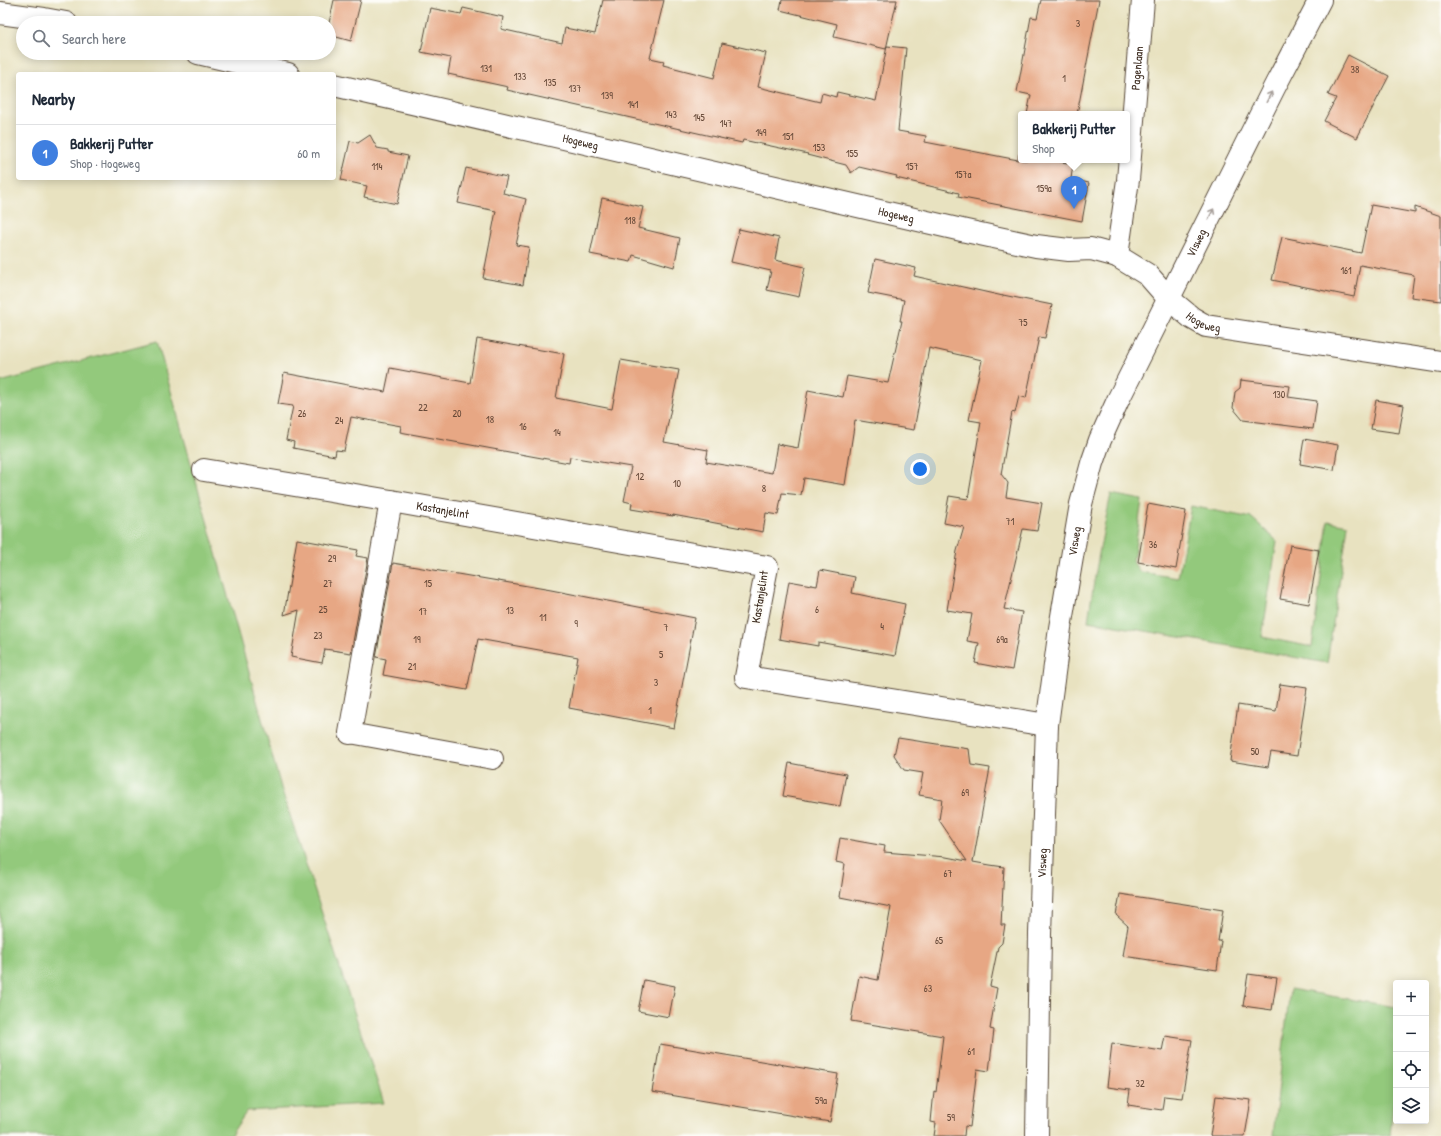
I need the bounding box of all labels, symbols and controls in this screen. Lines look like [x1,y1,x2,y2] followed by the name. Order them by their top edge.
[16,16,336,60] search box
[1076,17,1081,30] house number: 3
[30,27,52,49] icon: search
[62,28,126,49] text: Search here
[1127,45,1147,91] street label: Pagenlaan
[480,62,492,75] house number: 131
[1351,63,1359,76] house number: 38
[514,70,527,83] house number: 133
[1062,72,1066,85] house number: 1
[544,76,557,89] house number: 135
[568,82,582,95] house number: 137
[32,87,75,110] text: Nearby
[601,89,613,102] house number: 139
[1266,91,1273,103] one-way arrow
[627,98,639,111] house number: 141
[665,108,677,121] house number: 143
[693,111,706,124] house number: 145
[1018,111,1130,163] popup
[720,117,732,130] house number: 147
[1032,118,1116,139] text: Bakkerij Putter
[755,126,767,139] house number: 149
[561,129,600,154] street label: Hogeweg
[782,130,794,143] house number: 151
[70,133,153,154] text: Bakkerij Putter
[1032,139,1055,157] text: Shop
[813,141,826,154] house number: 153
[43,144,47,162] text: 1
[297,144,320,162] text: 60 m
[846,147,859,160] house number: 155
[70,154,140,172] text: Shop · Hogeweg
[371,160,383,173] house number: 114
[906,160,918,173] house number: 157
[955,168,971,181] house number: 157a
[1061,176,1087,209] pin: 1
[1036,182,1052,195] house number: 159a
[877,202,916,227] street label: Hogeweg
[1208,208,1215,220] one-way arrow
[624,214,636,227] house number: 118
[1182,226,1210,260] street label: Visweg
[1340,264,1352,277] house number: 161
[1183,307,1222,336] street label: Hogeweg
[1018,316,1028,329] house number: 75
[1273,388,1286,401] house number: 130
[418,401,428,414] house number: 22
[298,407,306,420] house number: 26
[452,407,462,420] house number: 20
[486,413,494,426] house number: 18
[335,414,343,427] house number: 24
[519,420,527,433] house number: 16
[553,426,561,439] house number: 14
[910,459,930,479] your location
[636,470,644,483] house number: 12
[673,477,682,490] house number: 10
[762,482,766,495] house number: 8
[415,497,471,523] street label: Kastanjelint
[1006,515,1015,528] house number: 71
[1063,525,1085,557] street label: Visweg
[1149,538,1157,551] house number: 36
[328,552,337,565] house number: 29
[747,569,772,624] street label: Kastanjelint
[323,577,333,590] house number: 27
[424,577,433,590] house number: 15
[319,603,328,616] house number: 25
[815,603,819,616] house number: 6
[506,604,515,617] house number: 13
[419,605,427,618] house number: 17
[539,611,547,624] house number: 11
[574,617,578,630] house number: 9
[880,620,884,633] house number: 4
[664,621,669,634] house number: 7
[313,629,323,642] house number: 23
[413,633,421,646] house number: 19
[996,633,1008,646] house number: 69a
[659,648,664,661] house number: 5
[408,660,417,673] house number: 21
[654,676,659,689] house number: 3
[648,704,652,717] house number: 1
[1251,745,1260,758] house number: 50
[961,786,969,799] house number: 69
[1033,848,1051,878] street label: Visweg
[944,867,953,880] house number: 67
[935,934,944,947] house number: 65
[1393,980,1429,1124] map controls
[1393,980,1429,1016] button: +
[924,982,933,995] house number: 63
[1393,1016,1429,1052] button: −
[967,1045,975,1058] house number: 61
[1393,1052,1429,1088] button: locate
[1135,1077,1145,1090] house number: 32
[1393,1088,1429,1124] button: layers
[815,1094,827,1107] house number: 59a
[947,1111,955,1124] house number: 59

